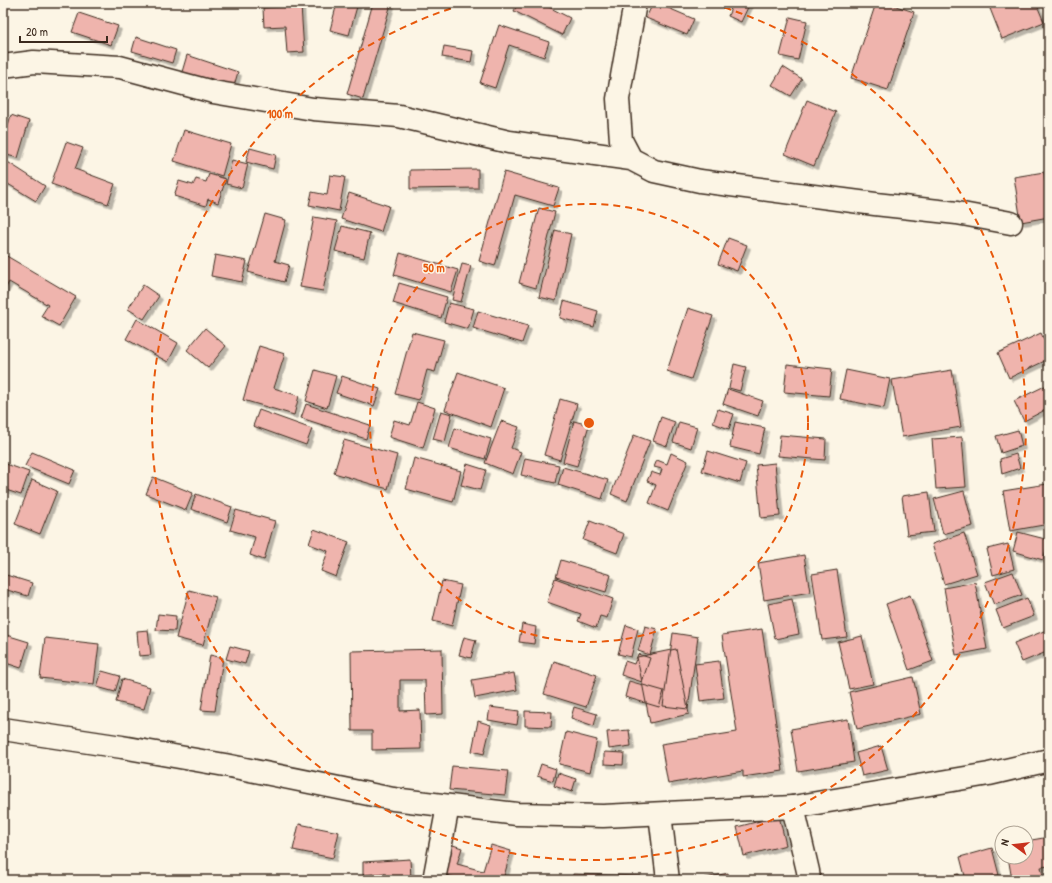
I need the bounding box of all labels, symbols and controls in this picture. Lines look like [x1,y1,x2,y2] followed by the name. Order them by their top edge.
[20,18,107,44] scale bar
[26,23,48,40] text: 20 m
[267,105,293,122] text: 100 m
[423,259,445,276] text: 50 m
[582,416,596,430] centre of rings
[994,825,1034,865] north arrow
[997,838,1012,847] text: N

